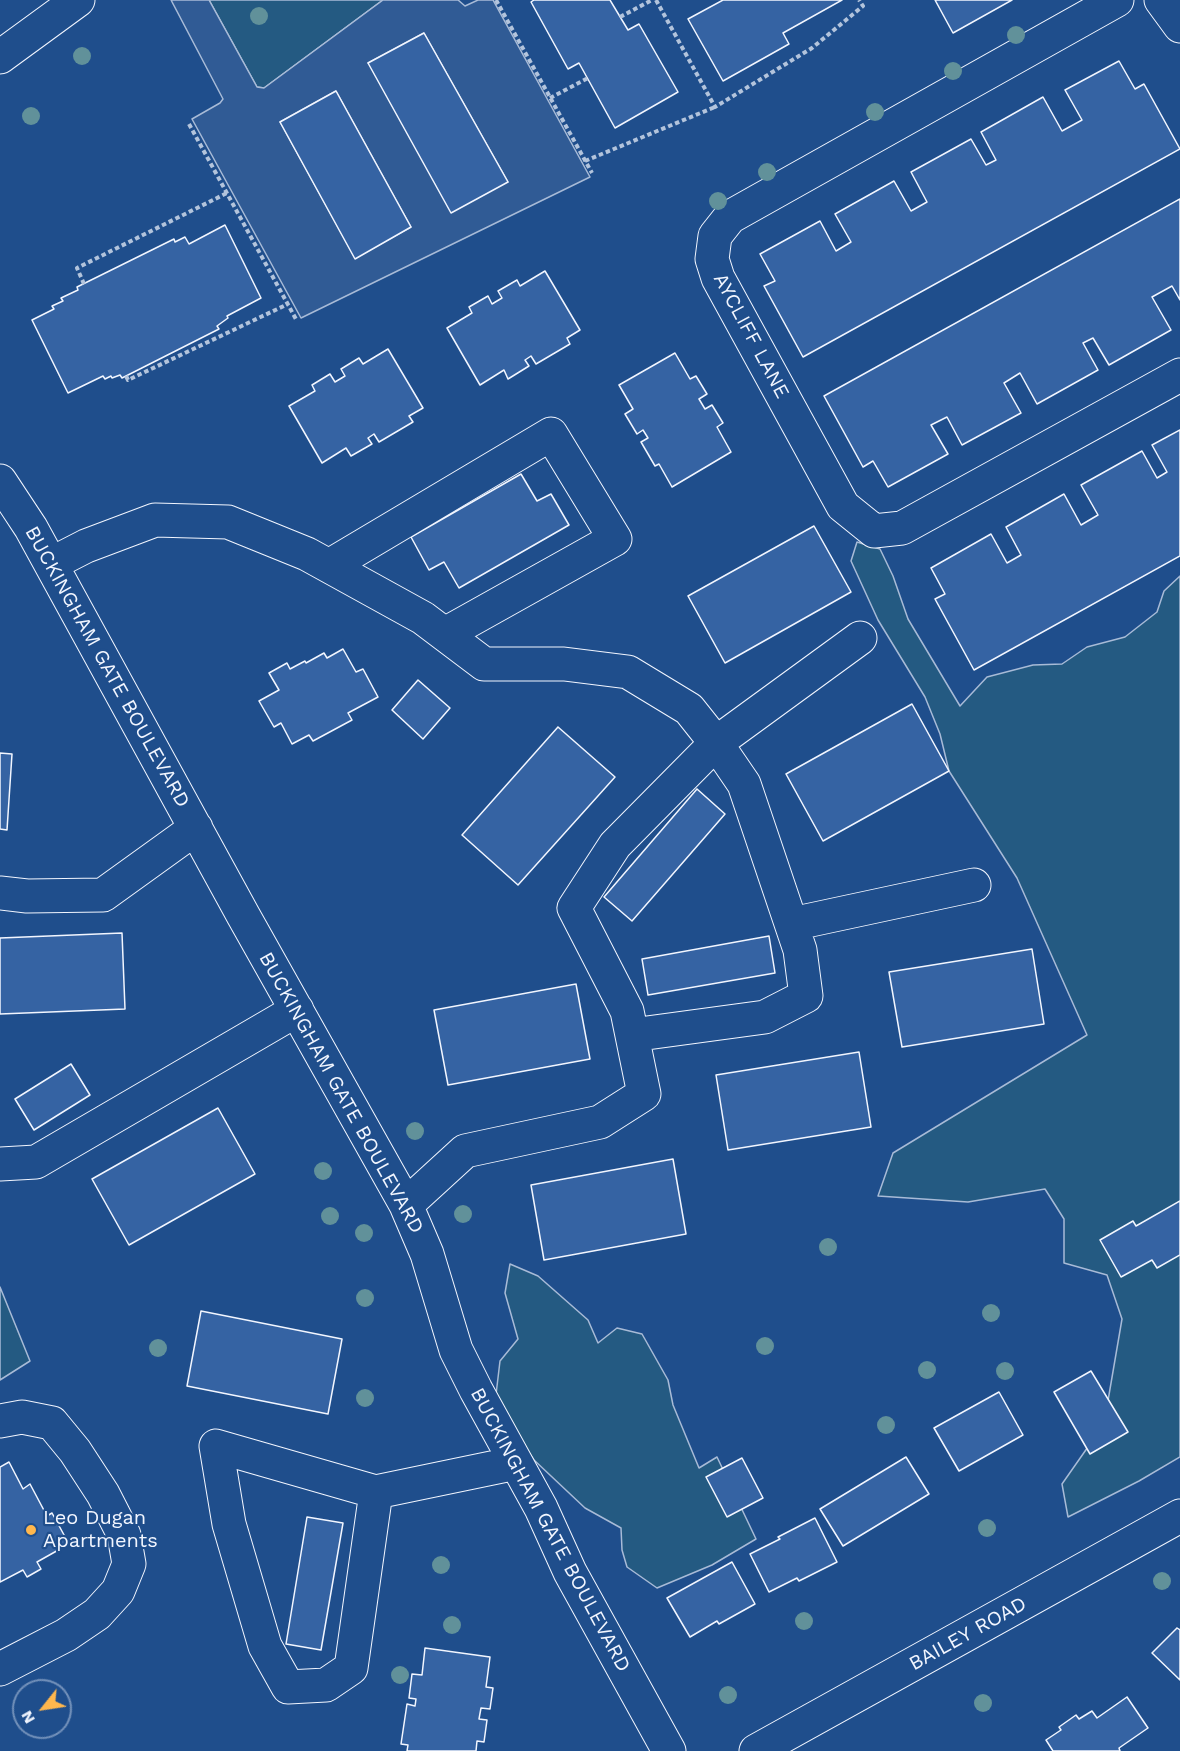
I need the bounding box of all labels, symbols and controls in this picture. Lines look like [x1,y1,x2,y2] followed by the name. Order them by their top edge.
[708,269,794,403] street label: AYCLIFF LANE
[19,522,195,812] street label: BUCKINGHAM GATE BOULEVARD
[253,948,429,1238] street label: BUCKINGHAM GATE BOULEVARD
[465,1384,635,1676] street label: BUCKINGHAM GATE BOULEVARD
[43,1506,158,1553] place label: Leo Dugan Apartments
[24,1523,38,1537] marker: Leo Dugan Apartments
[905,1592,1031,1676] street label: BAILEY ROAD
[12,1679,72,1739] north arrow
[17,1707,39,1727] text: N

